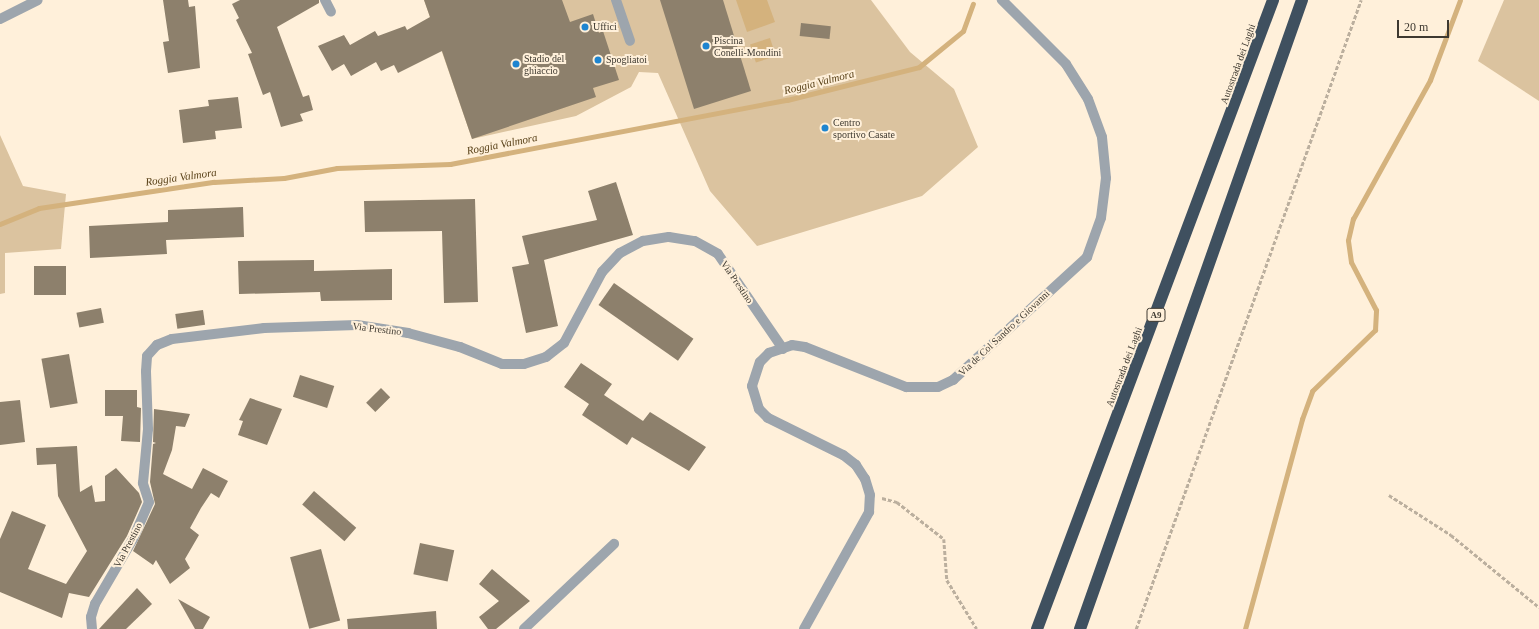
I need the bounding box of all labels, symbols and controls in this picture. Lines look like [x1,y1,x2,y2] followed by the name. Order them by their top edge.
[1399,12,1451,38] scale bar
[1404,20,1428,34] text: 20 m
[593,21,617,33] place label: Uffici
[580,22,590,32] marker: Uffici
[1218,22,1258,106] street label: Autostrada dei Laghi
[714,34,781,58] place label: Piscina Conelli-Mondini
[701,41,711,51] marker: Piscina Conelli-Mondini
[524,52,564,76] place label: Stadio del ghiaccio
[606,54,647,66] place label: Spogliatoi
[593,55,603,65] marker: Spogliatoi
[511,59,521,69] marker: Stadio del ghiaccio
[783,67,855,97] water label: Roggia Valmora
[833,116,895,140] place label: Centro sportivo Casate
[820,123,830,133] marker: Centro sportivo Casate
[465,131,539,157] water label: Roggia Valmora
[145,165,217,189] water label: Roggia Valmora
[718,258,756,306] street label: Via Prestino
[956,288,1052,378] street label: Via de Col Sandro e Giovanni
[1146,308,1166,322] road number: A9
[352,320,402,338] street label: Via Prestino
[1103,325,1145,409] street label: Autostrada dei Laghi
[111,520,145,570] street label: Via Prestino

